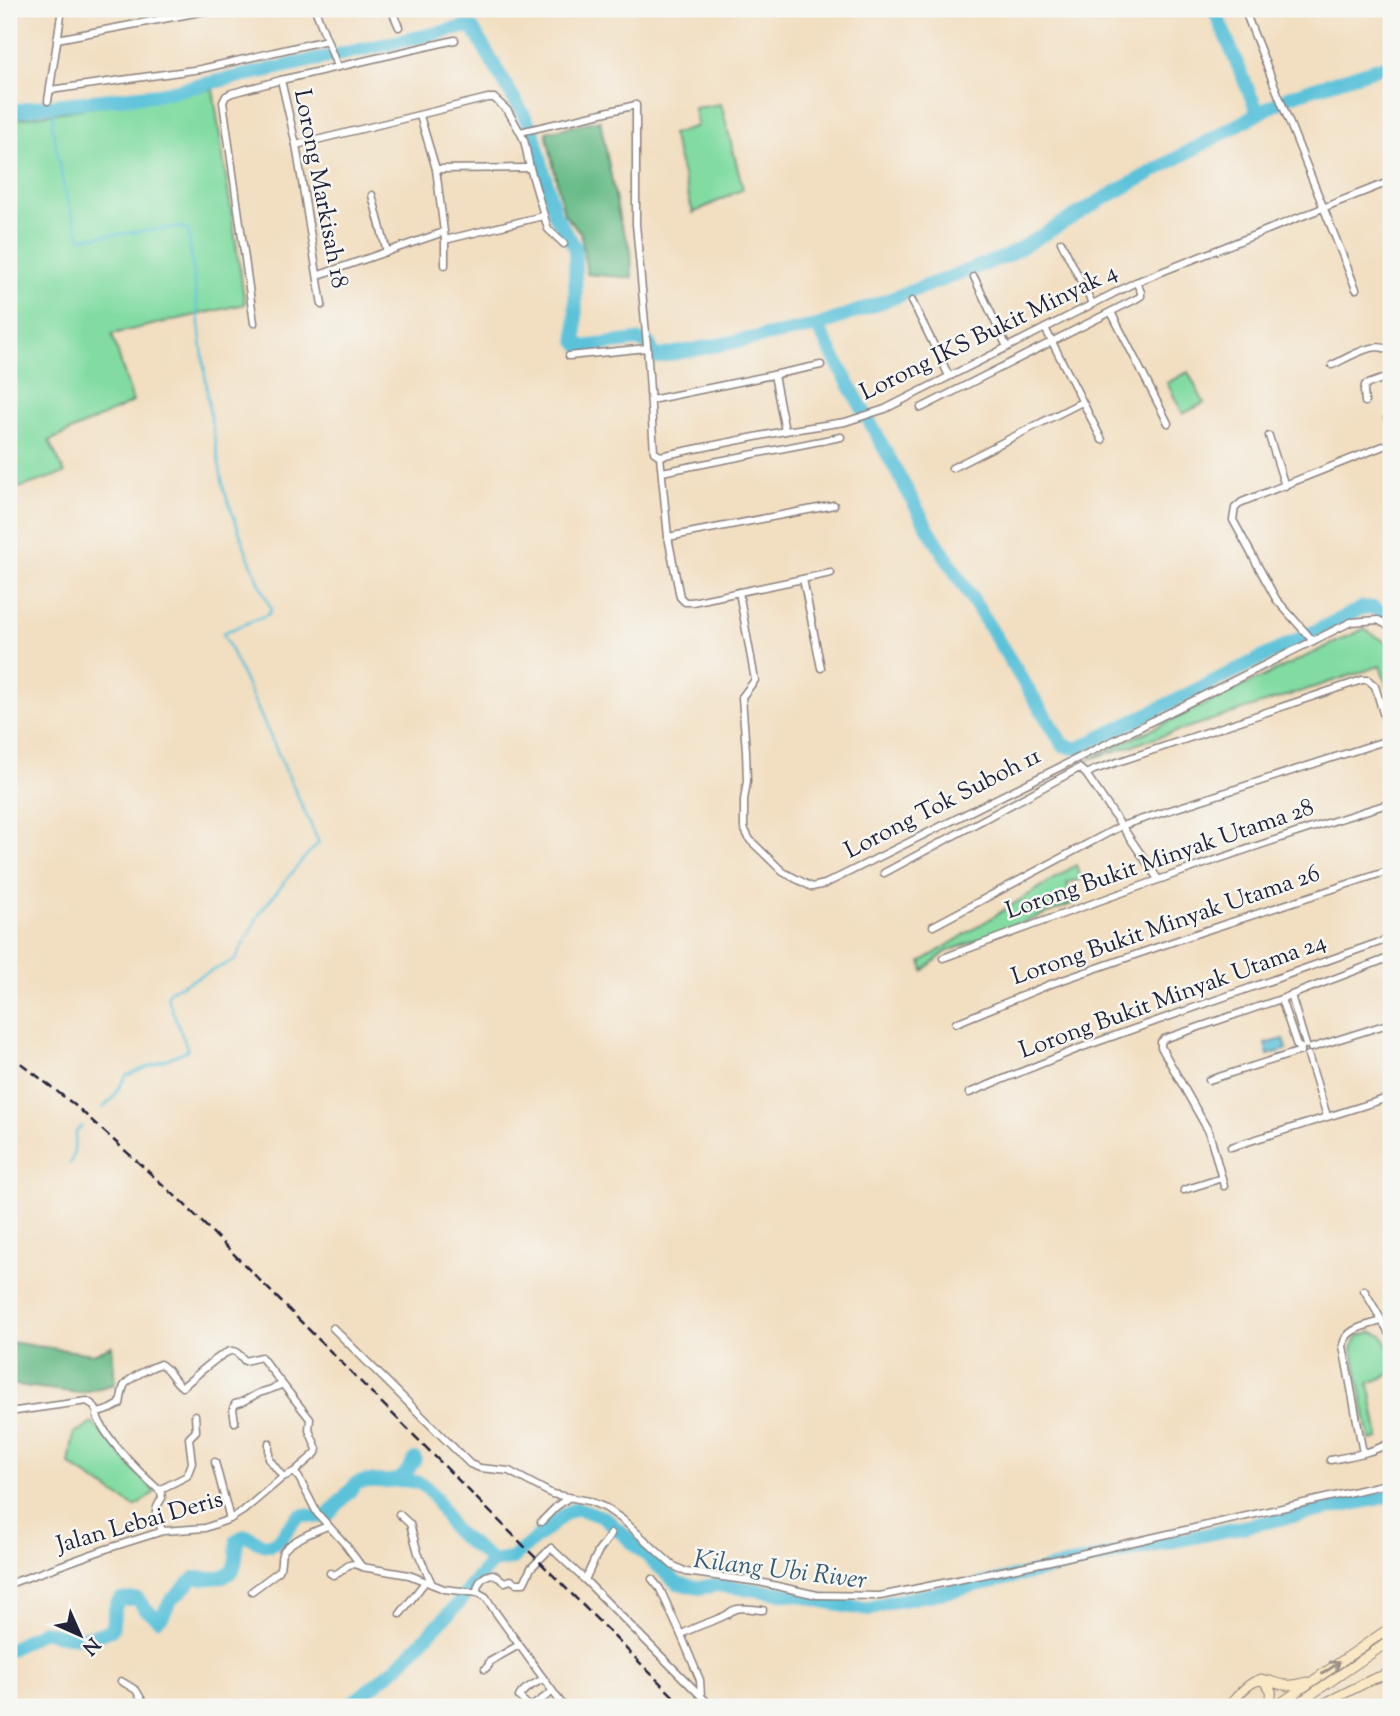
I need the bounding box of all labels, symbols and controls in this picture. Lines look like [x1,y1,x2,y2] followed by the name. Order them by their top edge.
[284,87,356,291] street label: Lorong Markisah 18
[855,256,1123,410] street label: Lorong IKS Bukit Minyak 4
[839,740,1047,868] street label: Lorong Tok Suboh 11
[1001,791,1319,929] street label: Lorong Bukit Minyak Utama 28
[1007,857,1325,995] street label: Lorong Bukit Minyak Utama 26
[1015,926,1331,1068] street label: Lorong Bukit Minyak Utama 24
[51,1483,227,1564] street label: Jalan Lebai Deris
[691,1542,869,1600] water label: Kilang Ubi River
[46,1600,116,1670] north arrow
[75,1630,105,1660] text: N
[1321,1661,1341,1675] one-way arrow

